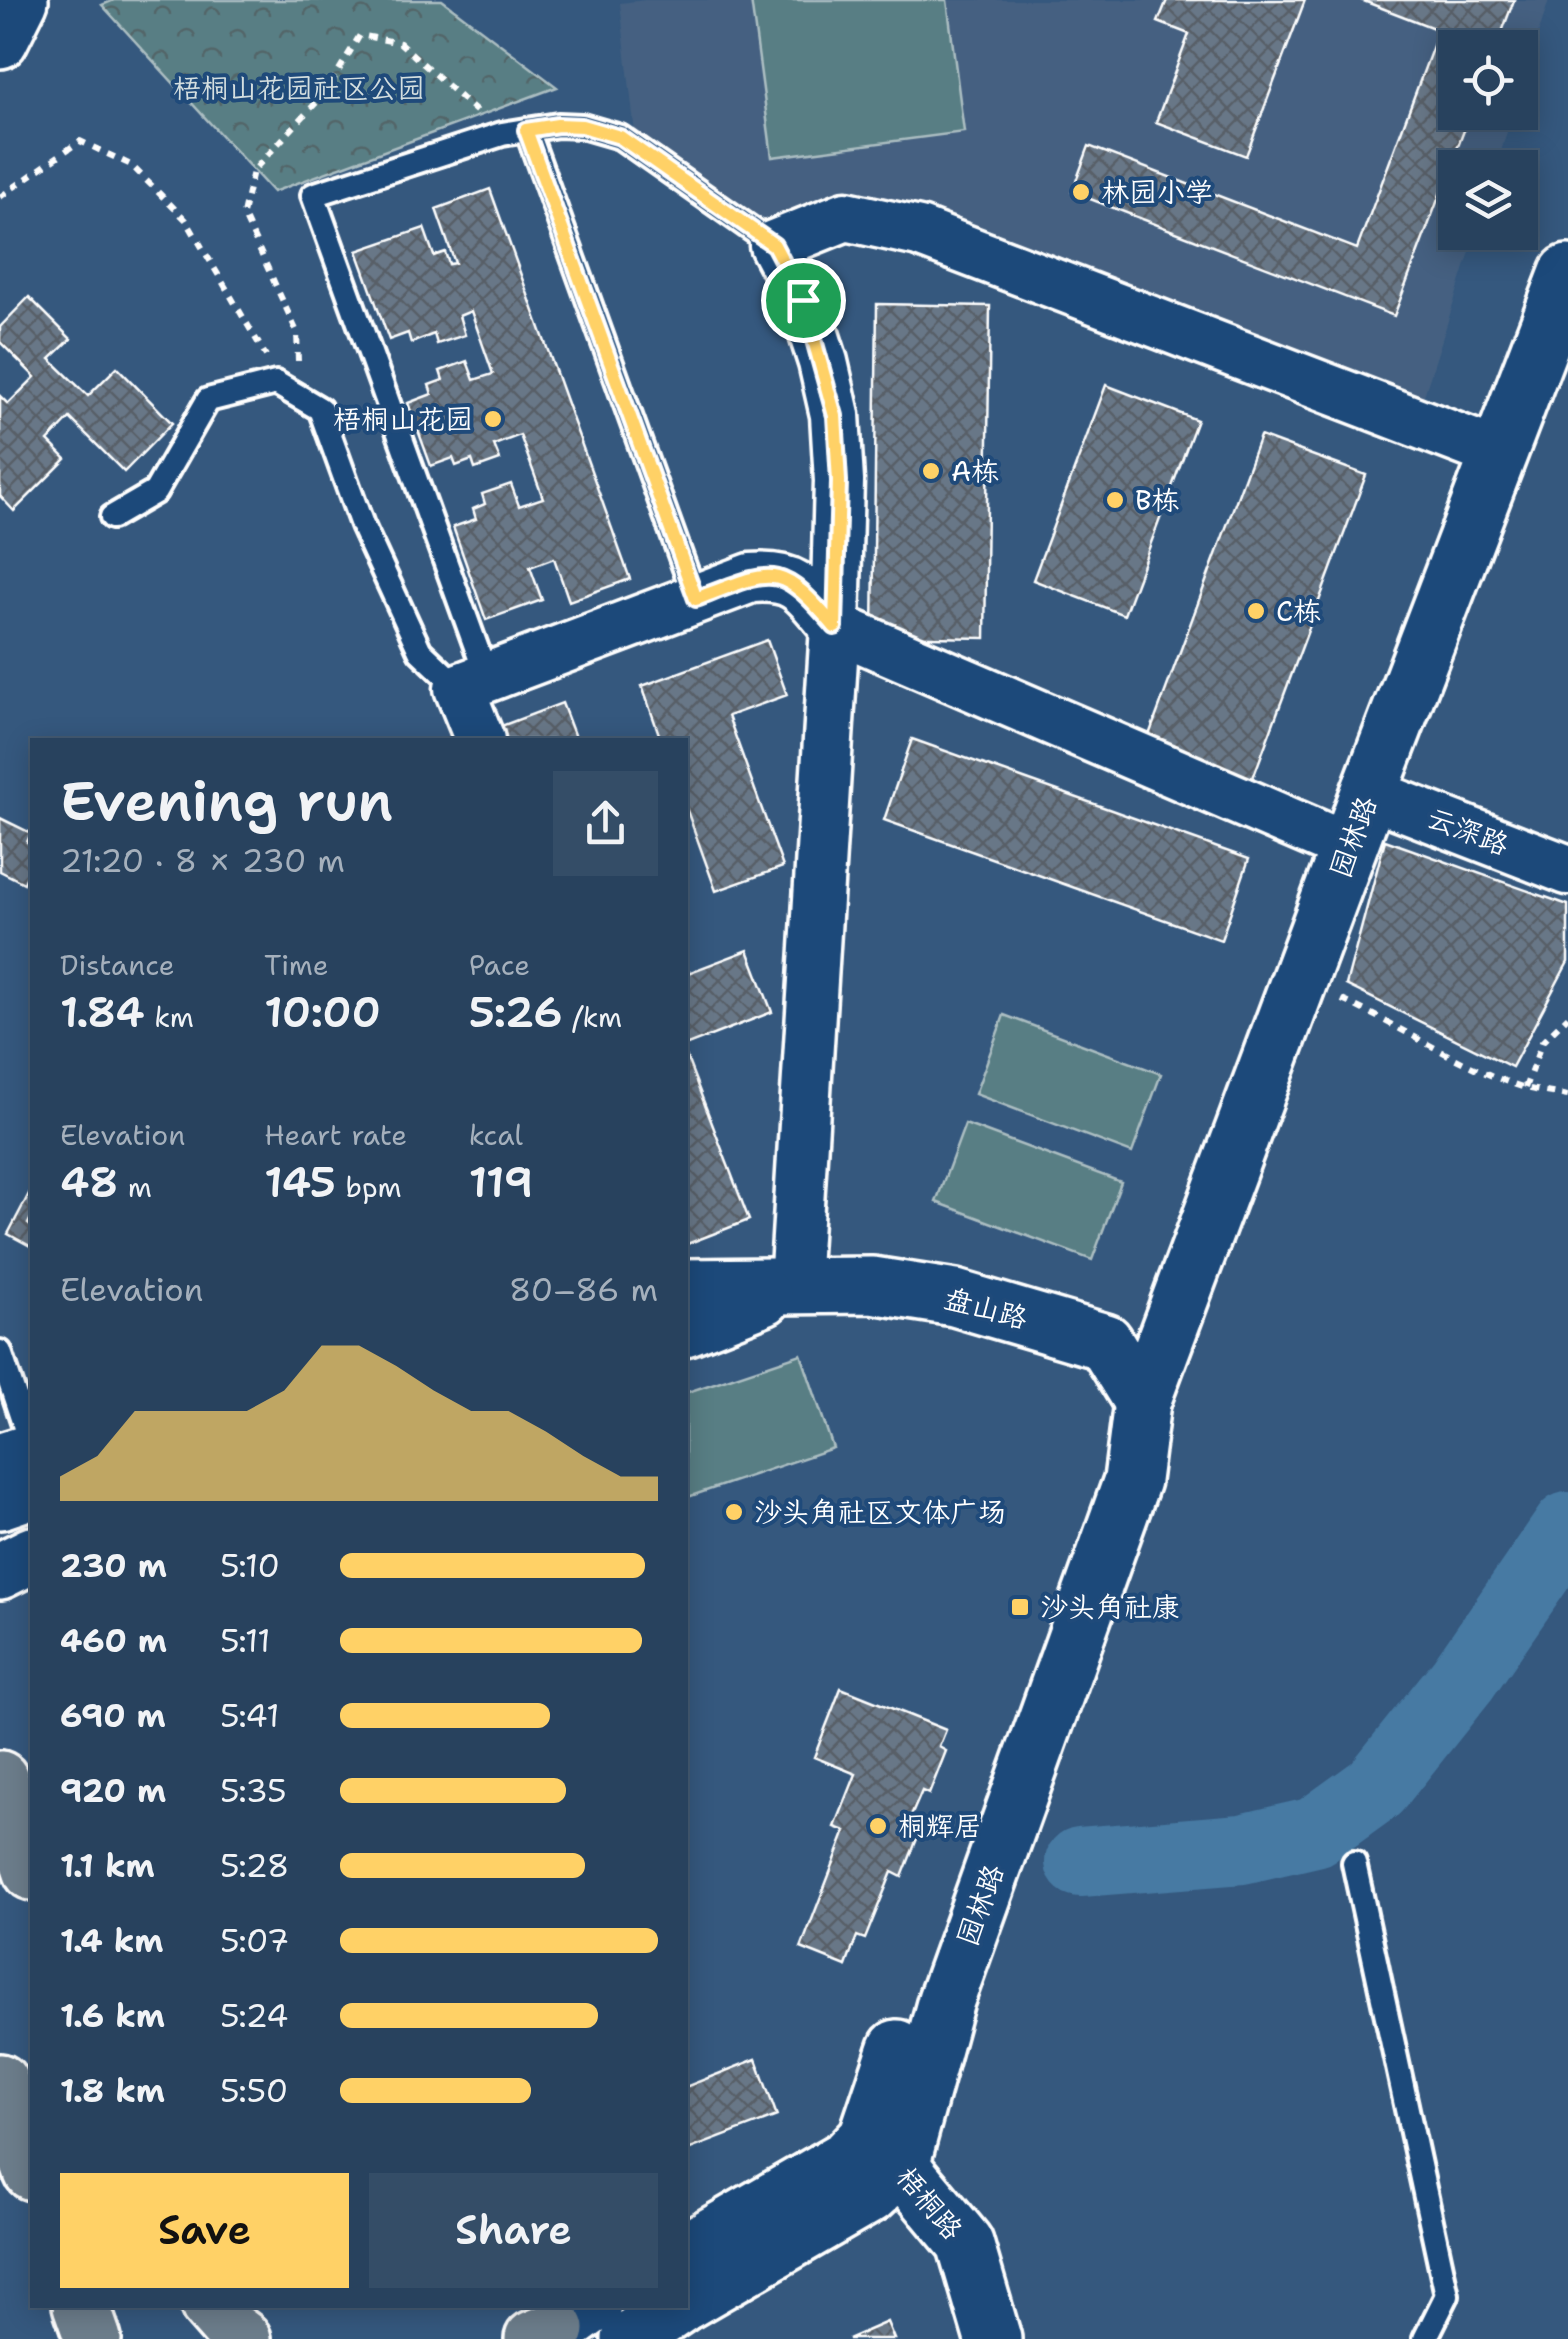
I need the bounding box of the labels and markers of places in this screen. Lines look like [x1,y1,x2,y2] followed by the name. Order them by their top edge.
[1101,173,1213,211] place label: 林园小学
[1070,181,1092,203] marker: 林园小学
[761,258,846,343] pin
[333,400,473,438] place label: 梧桐山花园
[482,408,504,430] marker: 梧桐山花园
[951,452,999,490] place label: A栋
[920,460,942,482] marker: A栋
[1135,481,1180,519] place label: B栋
[1104,489,1126,511] marker: B栋
[1276,592,1321,630] place label: C栋
[1245,600,1267,622] marker: C栋
[754,1493,1006,1531] place label: 沙头角社区文体广场
[723,1501,745,1523] marker: 沙头角社区文体广场
[1040,1588,1180,1626] place label: 沙头角社康
[1009,1596,1031,1618] marker: 沙头角社康
[898,1807,982,1845] place label: 桐辉居
[867,1815,889,1837] marker: 桐辉居

